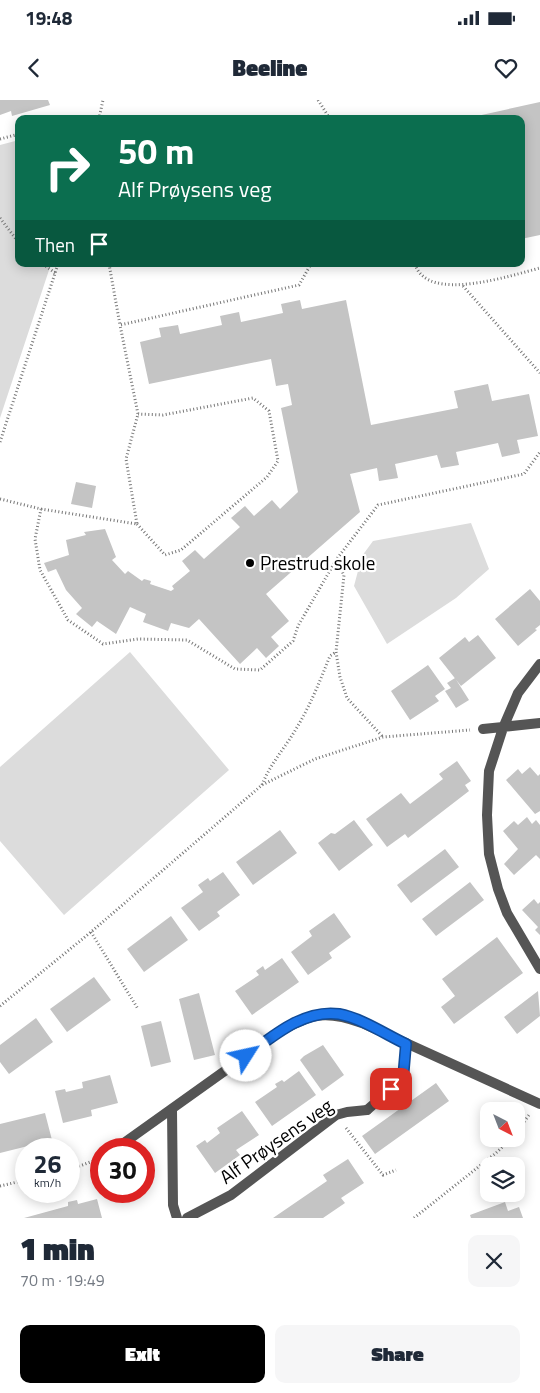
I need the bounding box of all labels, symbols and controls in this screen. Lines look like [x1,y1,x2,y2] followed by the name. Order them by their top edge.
[25,3,72,32] text: 19:48
[233,51,307,85] text: Beeline
[20,54,48,82] icon: back
[492,54,520,82] icon: heart
[118,124,194,178] text: 50 m
[35,135,100,200] icon: right
[118,172,272,206] text: Alf Prøysens veg
[35,230,75,259] text: Then
[85,230,113,258] icon: arrive
[260,548,375,577] place label: Prestrud skole
[244,557,256,569] marker: Prestrud skole
[219,1029,271,1081] position arrow
[370,1068,412,1110] pin
[377,1075,405,1103] icon: arrive
[213,1091,339,1191] street label: Alf Prøysens veg
[480,1102,525,1148] north arrow
[480,1102,525,1202] map controls
[90,1138,155,1203] speed limit sign: 30
[33,1145,62,1183] text: 26
[480,1157,525,1202] button: layers
[34,1173,61,1192] text: km/h
[20,1226,95,1272] text: 1 min
[468,1235,520,1287] button: close
[20,1268,105,1292] text: 70 m · 19:49
[20,1325,265,1383] button: Exit
[275,1325,520,1383] button: Share

